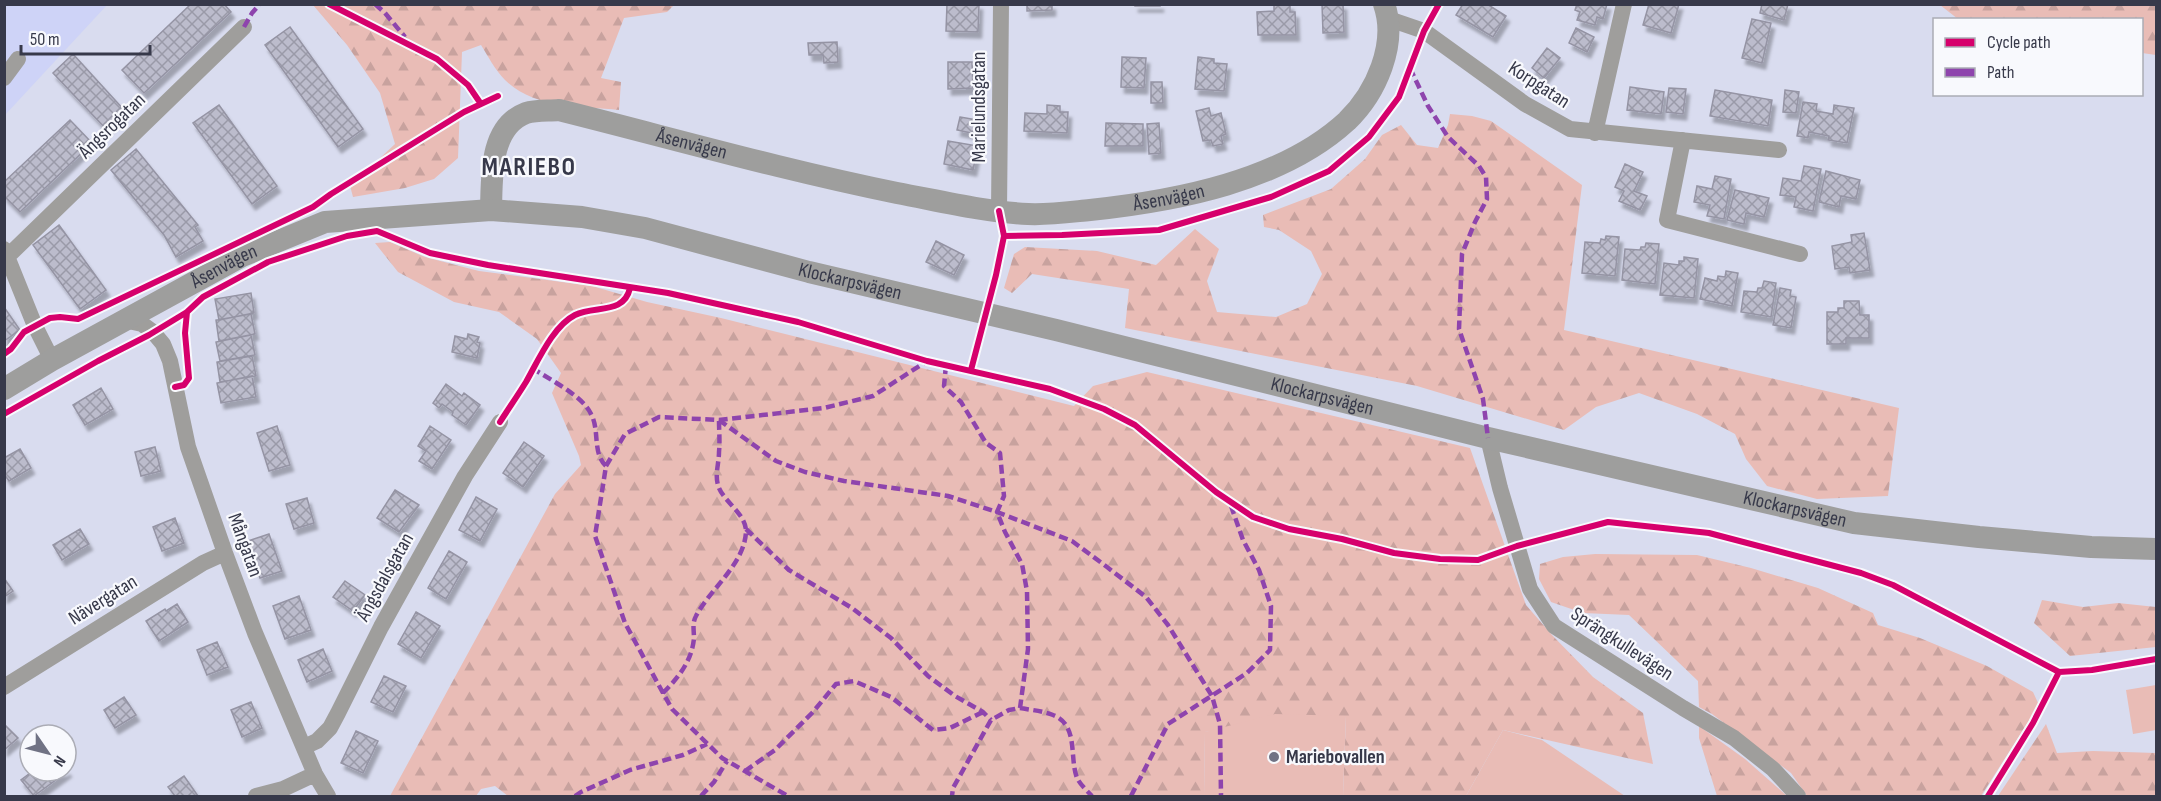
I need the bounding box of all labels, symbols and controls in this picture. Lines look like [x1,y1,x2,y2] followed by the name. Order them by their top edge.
[21,18,150,56] scale bar
[1933,18,2143,96] legend
[30,29,60,50] text: 50 m
[1987,32,2051,53] text: Cycle path
[967,52,991,162] street label: Marielundsgatan
[1504,56,1574,114] street label: Korpgatan
[1987,62,2015,83] text: Path
[73,88,151,165] street label: Ängsrogatan
[653,123,729,165] street label: Åsenvägen
[481,152,577,183] district label: MARIEBO
[1131,179,1207,217] street label: Åsenvägen
[186,239,261,294] street label: Åsenvägen
[796,258,904,305] street label: Klockarpsvägen
[1268,372,1376,421] street label: Klockarpsvägen
[1741,486,1849,533] street label: Klockarpsvägen
[222,510,268,580] street label: Mångatan
[350,529,419,626] street label: Ängsdalsgatan
[64,570,142,630] street label: Nävergatan
[1566,602,1678,686] street label: Sprängkullevägen
[18,723,78,783] north arrow
[1286,745,1385,769] place label: Mariebovallen
[1267,750,1281,764] marker: Mariebovallen
[49,752,69,770] text: N

